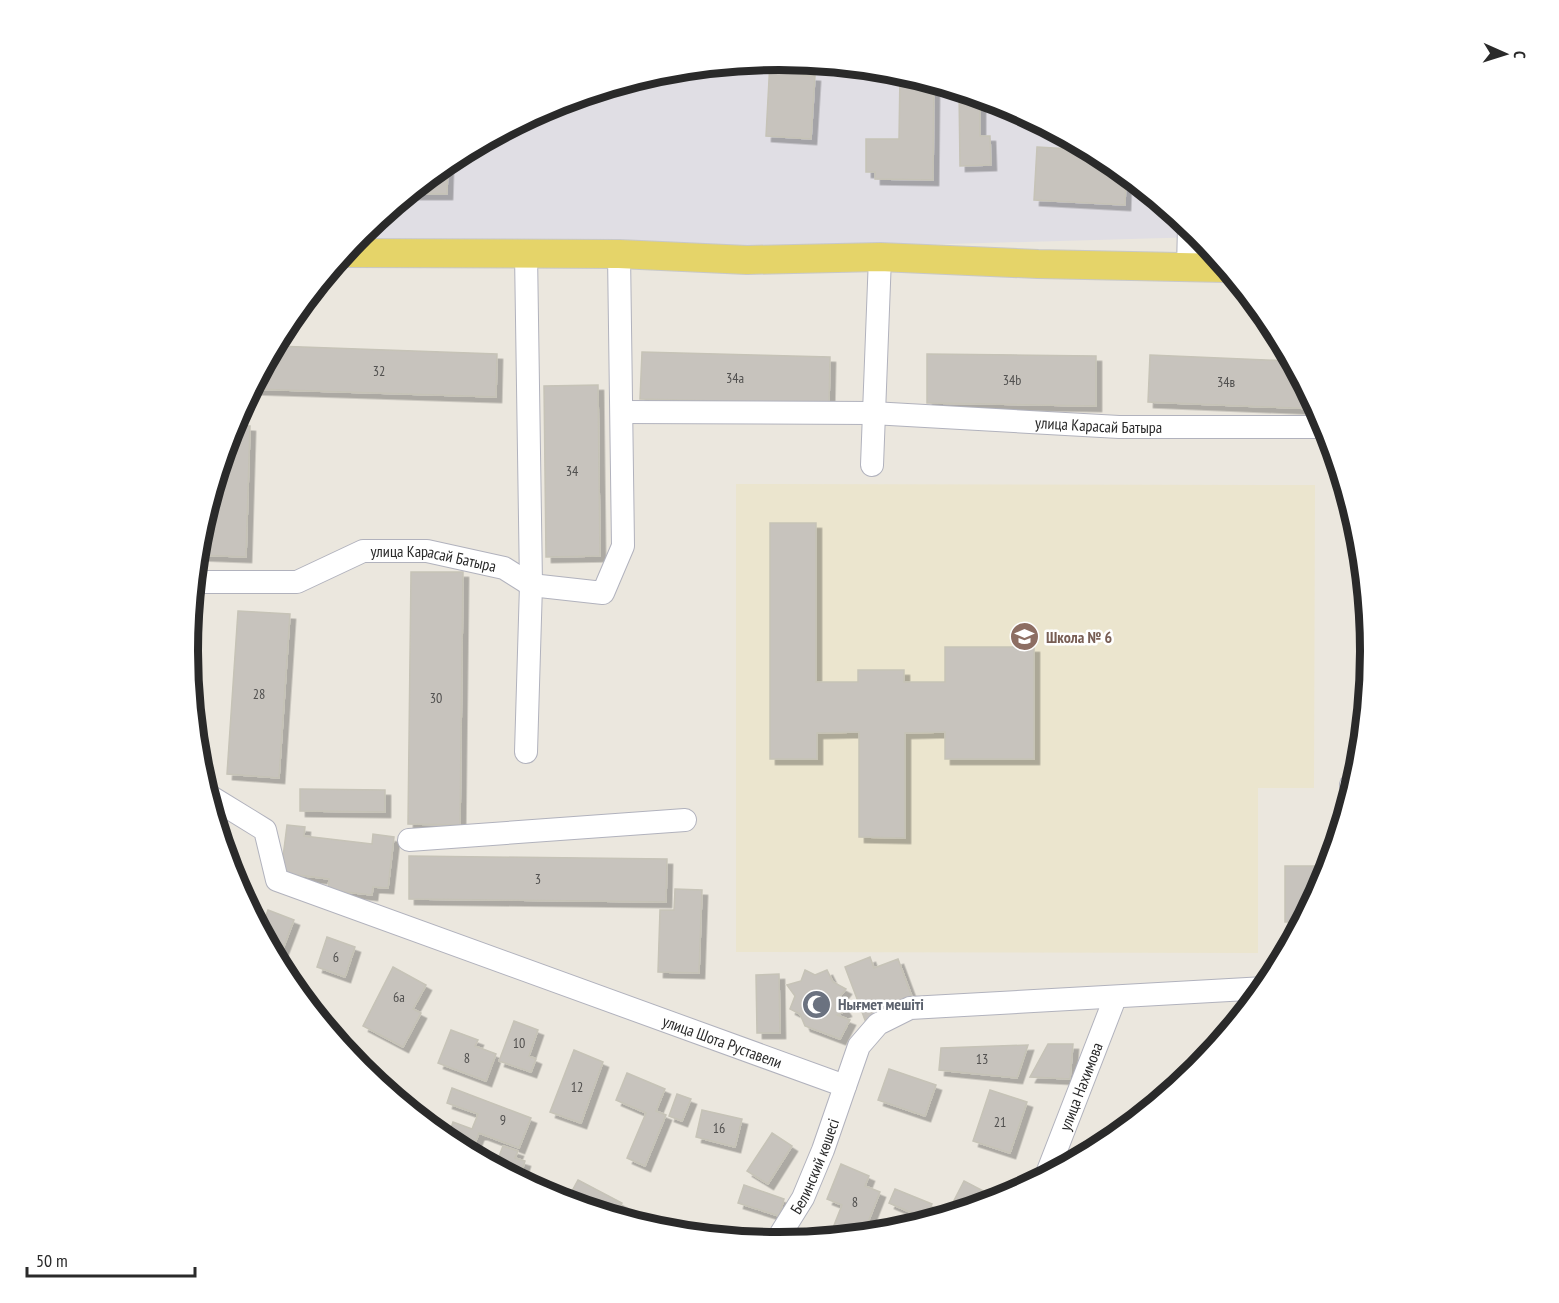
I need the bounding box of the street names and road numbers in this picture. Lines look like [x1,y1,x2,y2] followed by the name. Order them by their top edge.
[1035,412,1162,437] street label: улица Карасай Батыра
[371,541,498,576] street label: улица Карасай Батыра
[660,1011,785,1072] street label: улица Шота Руставели
[1055,1040,1107,1133] street label: улица Нахимова
[786,1116,843,1218] street label: Белинский көшесi

